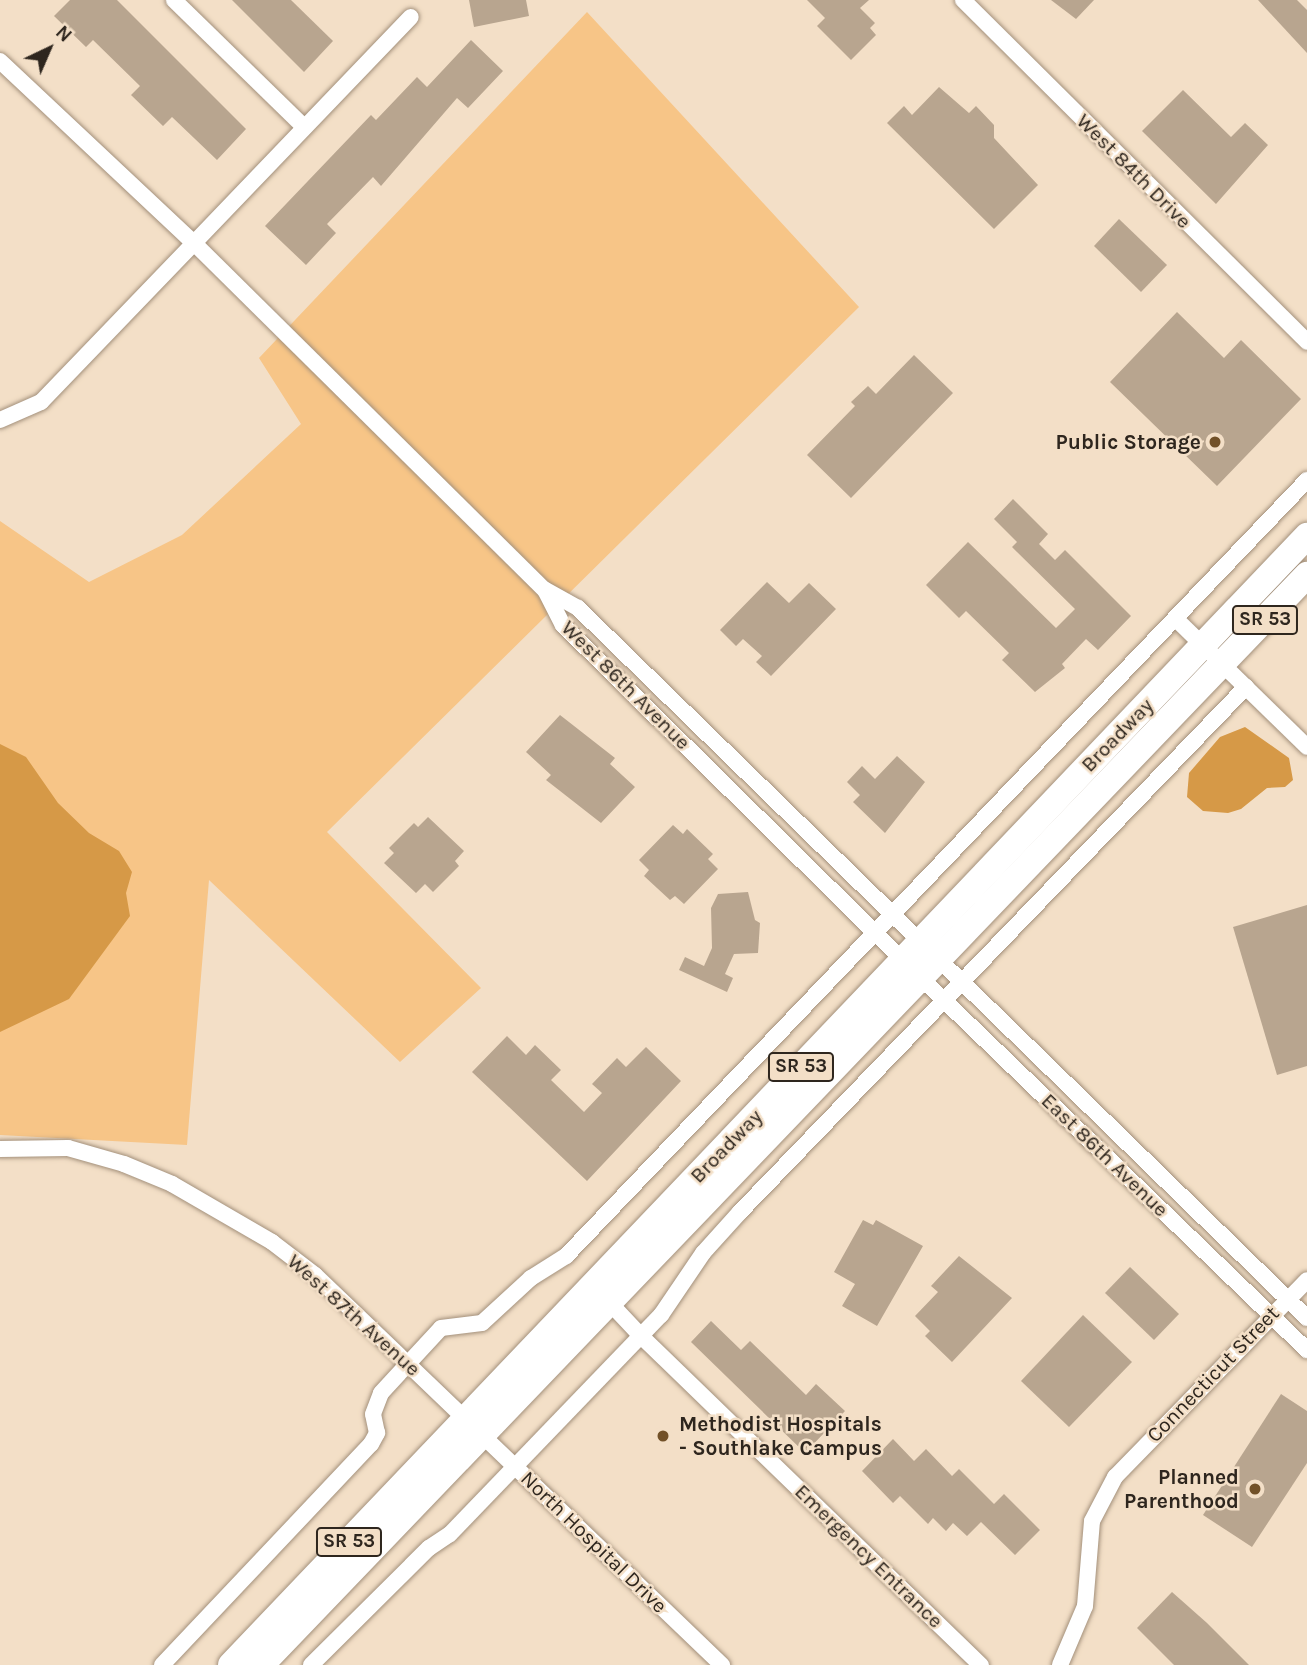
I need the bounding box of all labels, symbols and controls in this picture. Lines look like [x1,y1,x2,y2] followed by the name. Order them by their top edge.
[14,14,84,84] north arrow
[51,21,76,47] text: N
[1071,108,1197,234] street label: West 84th Drive
[1056,429,1201,455] place label: Public Storage
[1207,434,1223,450] marker: Public Storage
[1232,604,1298,636] road number: SR 53
[556,615,696,755] street label: West 86th Avenue
[1076,693,1158,777] street label: Broadway
[768,1051,834,1082] road number: SR 53
[1036,1088,1174,1222] street label: East 86th Avenue
[685,1104,767,1188] street label: Broadway
[282,1249,426,1381] street label: West 87th Avenue
[1142,1301,1284,1447] street label: Connecticut Street
[679,1411,882,1461] place label: Methodist Hospitals - Southlake Campus
[653,1426,673,1446] marker: Methodist Hospitals - Southlake Campus
[1124,1464,1239,1514] place label: Planned Parenthood
[516,1466,672,1618] street label: North Hospital Drive
[790,1479,948,1633] street label: Emergency Entrance
[1245,1479,1265,1499] marker: Planned Parenthood
[316,1526,382,1558] road number: SR 53

